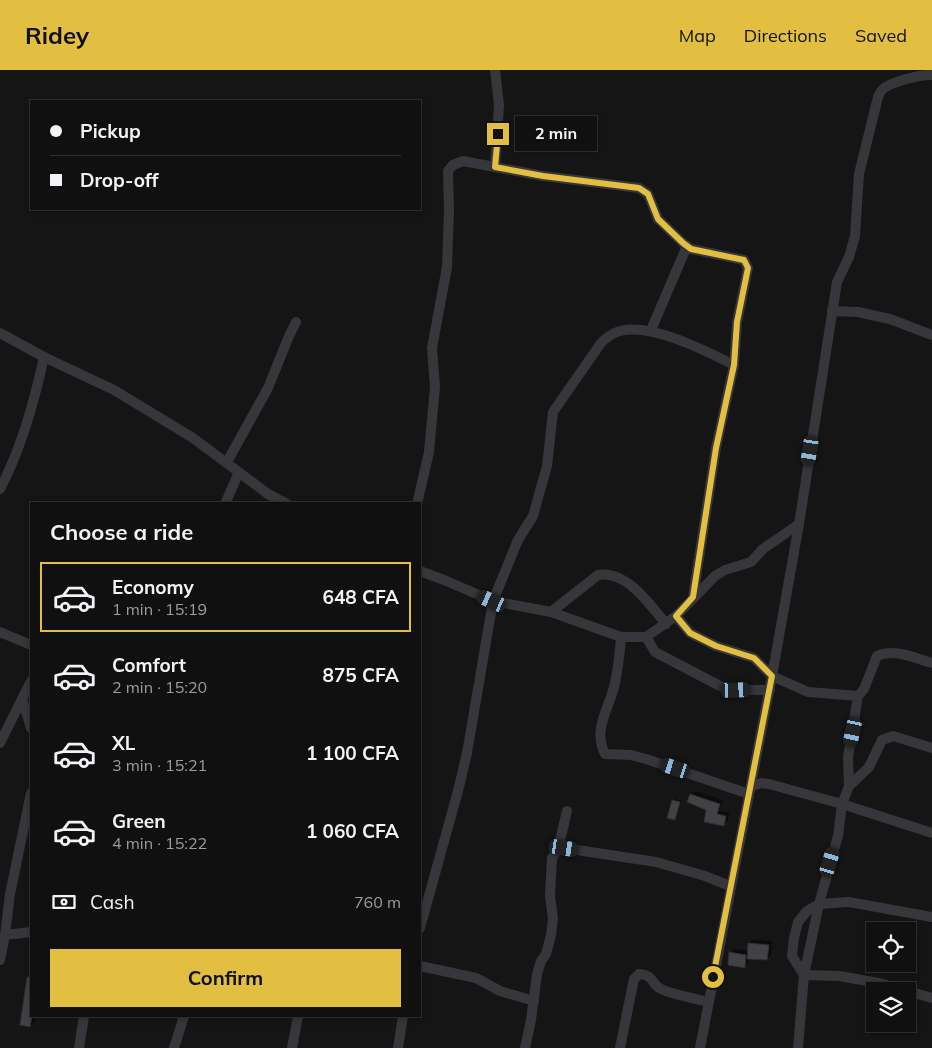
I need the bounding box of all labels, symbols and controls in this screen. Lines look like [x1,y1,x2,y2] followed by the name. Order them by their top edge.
[25,20,89,50] text: Ridey
[679,24,716,47] text: Map
[744,24,827,47] text: Directions
[855,24,907,47] text: Saved
[516,116,598,152] callout: 2 min
[80,119,141,143] text: Pickup
[487,123,509,145] route end
[535,123,577,143] text: 2 min
[80,168,158,192] text: Drop-off
[800,435,819,467] car
[50,518,193,546] text: Choose a ride
[52,575,97,620] icon: car
[112,575,194,599] text: Economy
[323,585,399,609] text: 648 CFA
[475,588,508,614] car
[112,599,207,619] text: 1 min · 15:19
[52,653,97,698] icon: car
[112,653,186,677] text: Comfort
[323,663,399,687] text: 875 CFA
[112,677,207,697] text: 2 min · 15:20
[720,682,751,698] car
[842,716,863,748] car
[52,731,97,776] icon: car
[112,731,135,755] text: XL
[306,741,399,765] text: 1 100 CFA
[112,755,207,775] text: 3 min · 15:21
[658,756,691,780] car
[52,809,97,854] icon: car
[112,809,166,833] text: Green
[306,819,399,843] text: 1 060 CFA
[112,833,207,853] text: 4 min · 15:22
[548,838,579,858] car
[818,845,841,879] car
[50,888,78,916] icon: cash
[90,890,135,914] text: Cash
[354,892,401,912] text: 760 m
[866,922,916,1032] map controls
[866,922,916,972] button: locate
[50,949,401,1007] button: Confirm
[702,966,724,988] route start
[866,982,916,1032] button: layers

